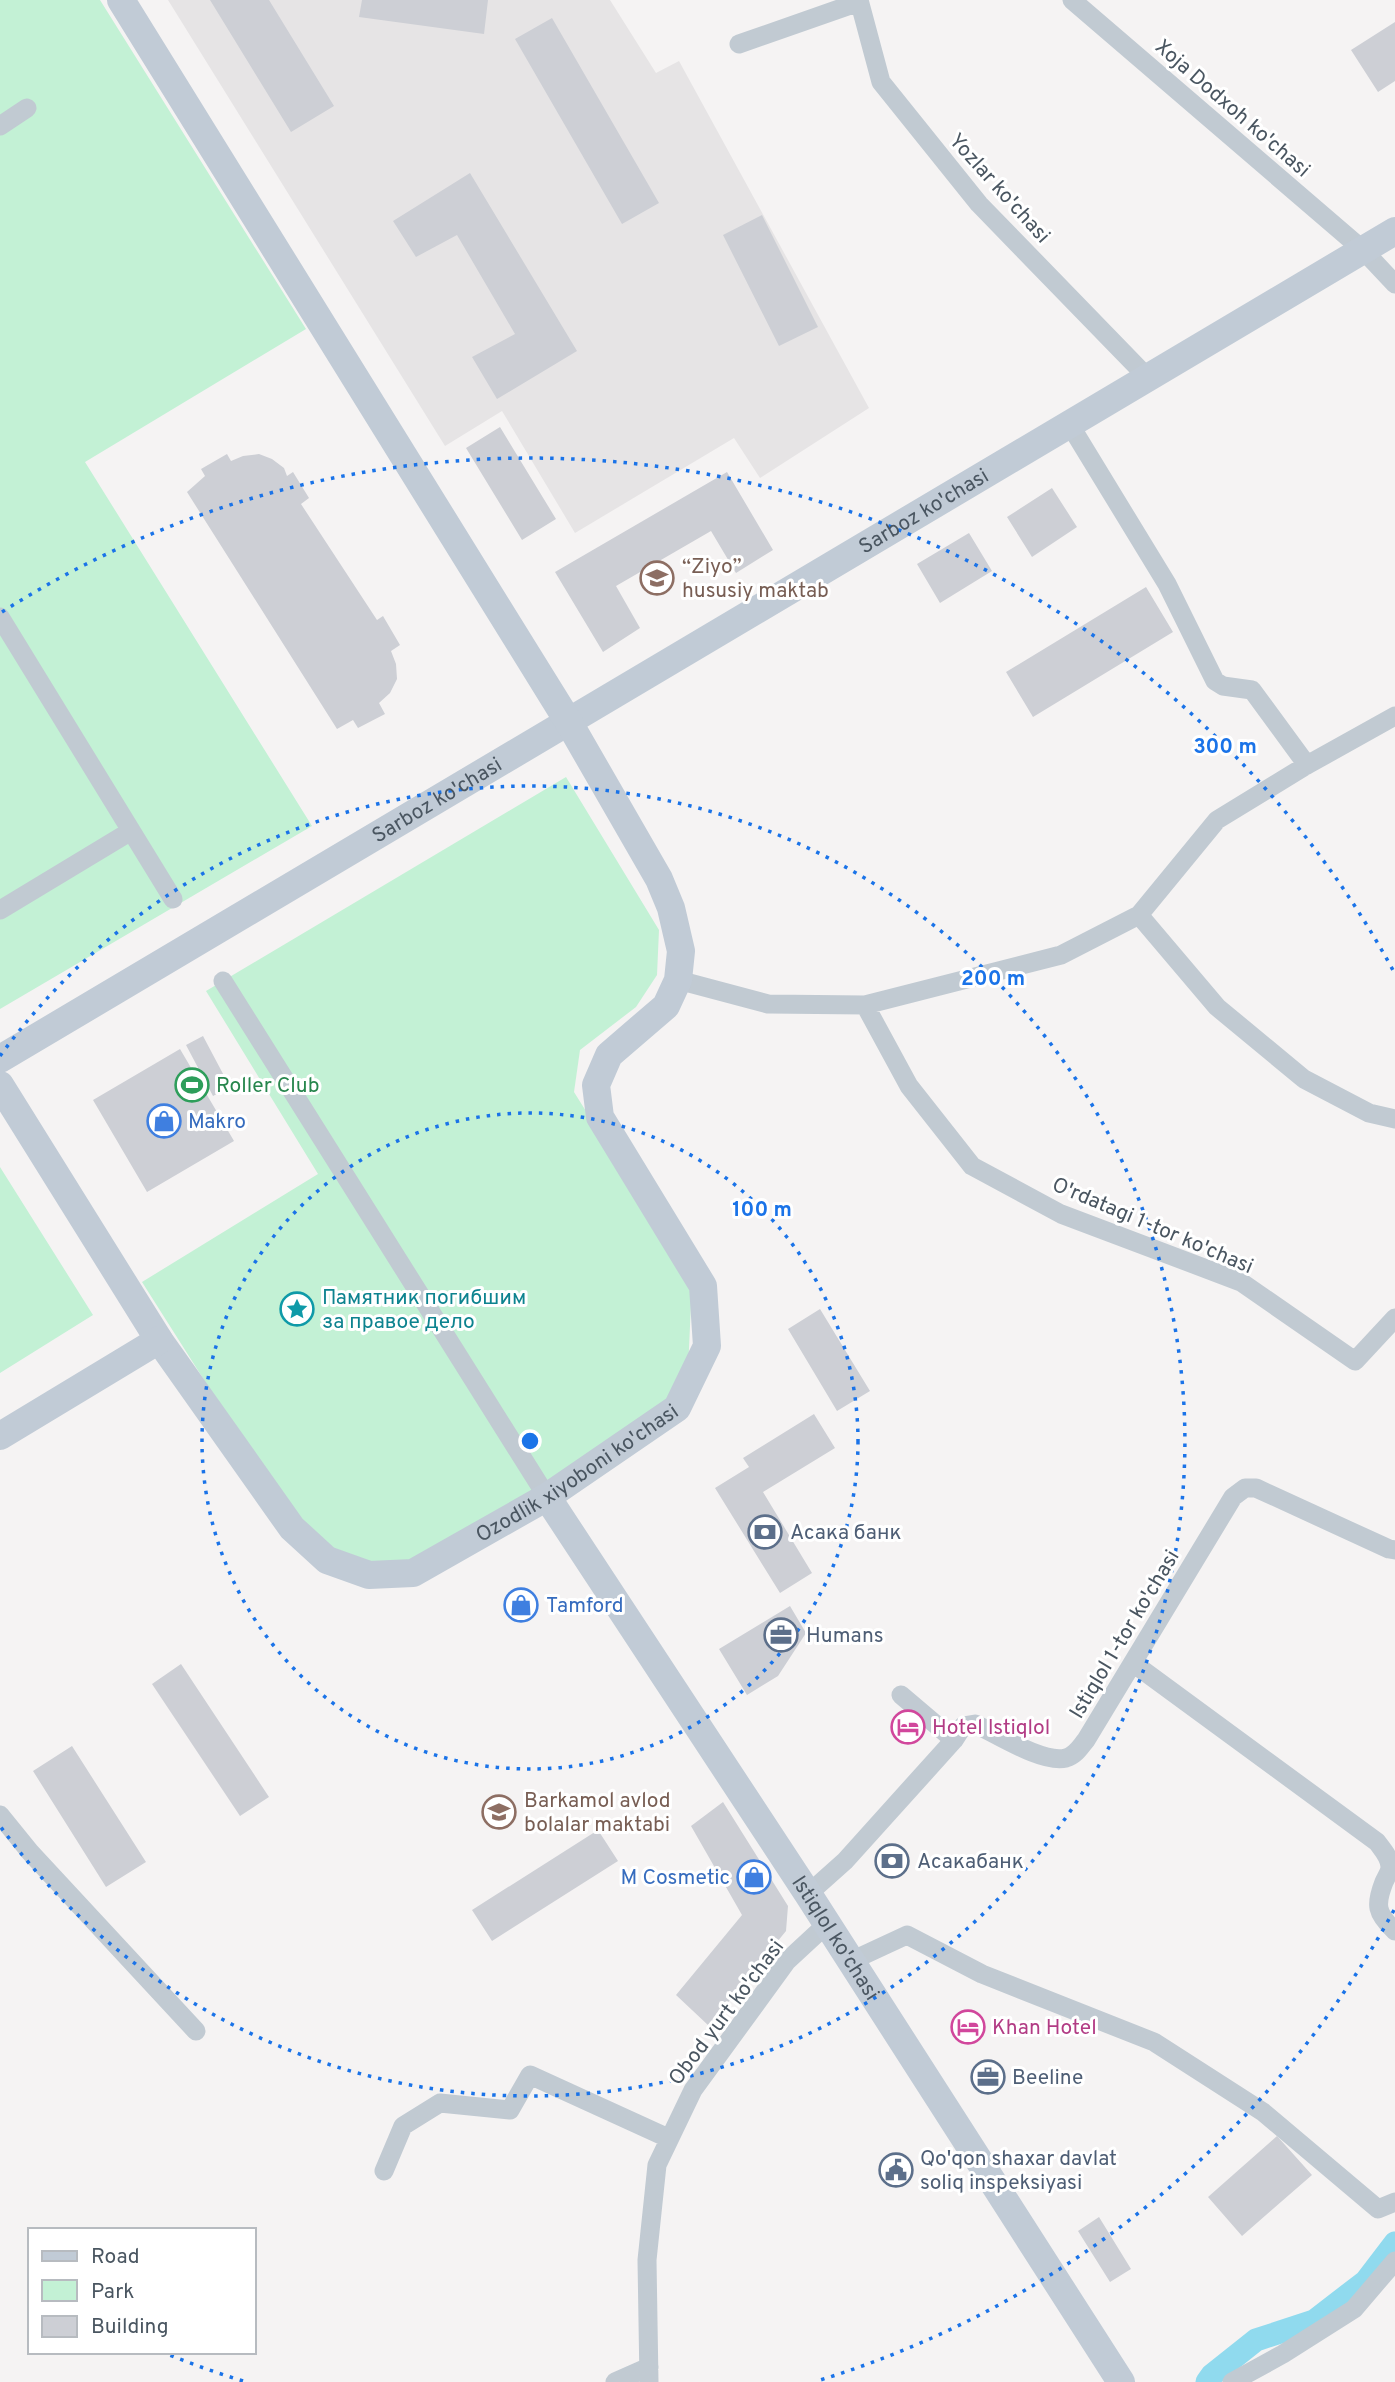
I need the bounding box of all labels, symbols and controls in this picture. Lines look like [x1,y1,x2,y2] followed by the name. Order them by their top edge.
[1149,34,1315,184] street label: Xoja Dodxoh ko'chasi
[942,128,1055,250] street label: Yozlar ko'chasi
[854,463,994,561] street label: Sarboz ko'chasi
[682,554,829,605] place label: “Ziyo” hususiy maktab
[638,559,676,597] school or university icon: “Ziyo” hususiy maktab
[1193,734,1257,761] text: 300 m
[368,752,508,850] street label: Sarboz ko'chasi
[961,966,1025,993] text: 200 m
[173,1066,211,1104] sports icon: Roller Club
[216,1073,320,1100] place label: Roller Club
[145,1102,183,1140] shop icon: Makro
[188,1109,246,1136] place label: Makro
[1048,1172,1257,1281] street label: O'rdatagi 1-tor ko'chasi
[732,1197,792,1224] text: 100 m
[322,1285,526,1336] place label: Памятник погибшим за правое дело
[278,1290,316,1328] place icon: Памятник погибшим за правое дело
[471,1399,684,1550] street label: Ozodlik xiyoboni ko'chasi
[518,1429,542,1453] centre of rings
[746,1513,784,1551] bank icon: Асака банк
[790,1520,901,1547] place label: Асака банк
[1064,1545,1186,1724] street label: Istiqlol 1-tor ko'chasi
[502,1586,540,1624] shop icon: Tamford
[546,1593,624,1620] place label: Tamford
[762,1616,800,1654] office icon: Humans
[806,1623,884,1650] place label: Humans
[889,1708,927,1746] hotel icon: Hotel Istiqlol
[932,1715,1050,1742] place label: Hotel Istiqlol
[524,1788,671,1839] place label: Barkamol avlod bolalar maktabi
[480,1793,518,1831] school or university icon: Barkamol avlod bolalar maktabi
[873,1842,911,1880] bank icon: Асакабанк
[917,1849,1024,1876] place label: Асакабанк
[735,1858,773,1896] shop icon: M Cosmetic
[621,1865,730,1892] place label: M Cosmetic
[785,1871,885,2006] street label: Istiqlol ko'chasi
[663,1934,791,2091] street label: Obod yurt ko'chasi
[949,2008,987,2046] hotel icon: Khan Hotel
[992,2015,1097,2042] place label: Khan Hotel
[969,2058,1007,2096] office icon: Beeline
[1012,2065,1083,2092] place label: Beeline
[920,2146,1117,2197] place label: Qo'qon shaxar davlat soliq inspeksiyasi
[877,2151,915,2189] public building icon: Qo'qon shaxar davlat soliq inspeksiyasi
[28,2228,256,2354] legend
[91,2244,140,2271] text: Road
[91,2279,134,2306] text: Park
[91,2314,169,2341] text: Building

